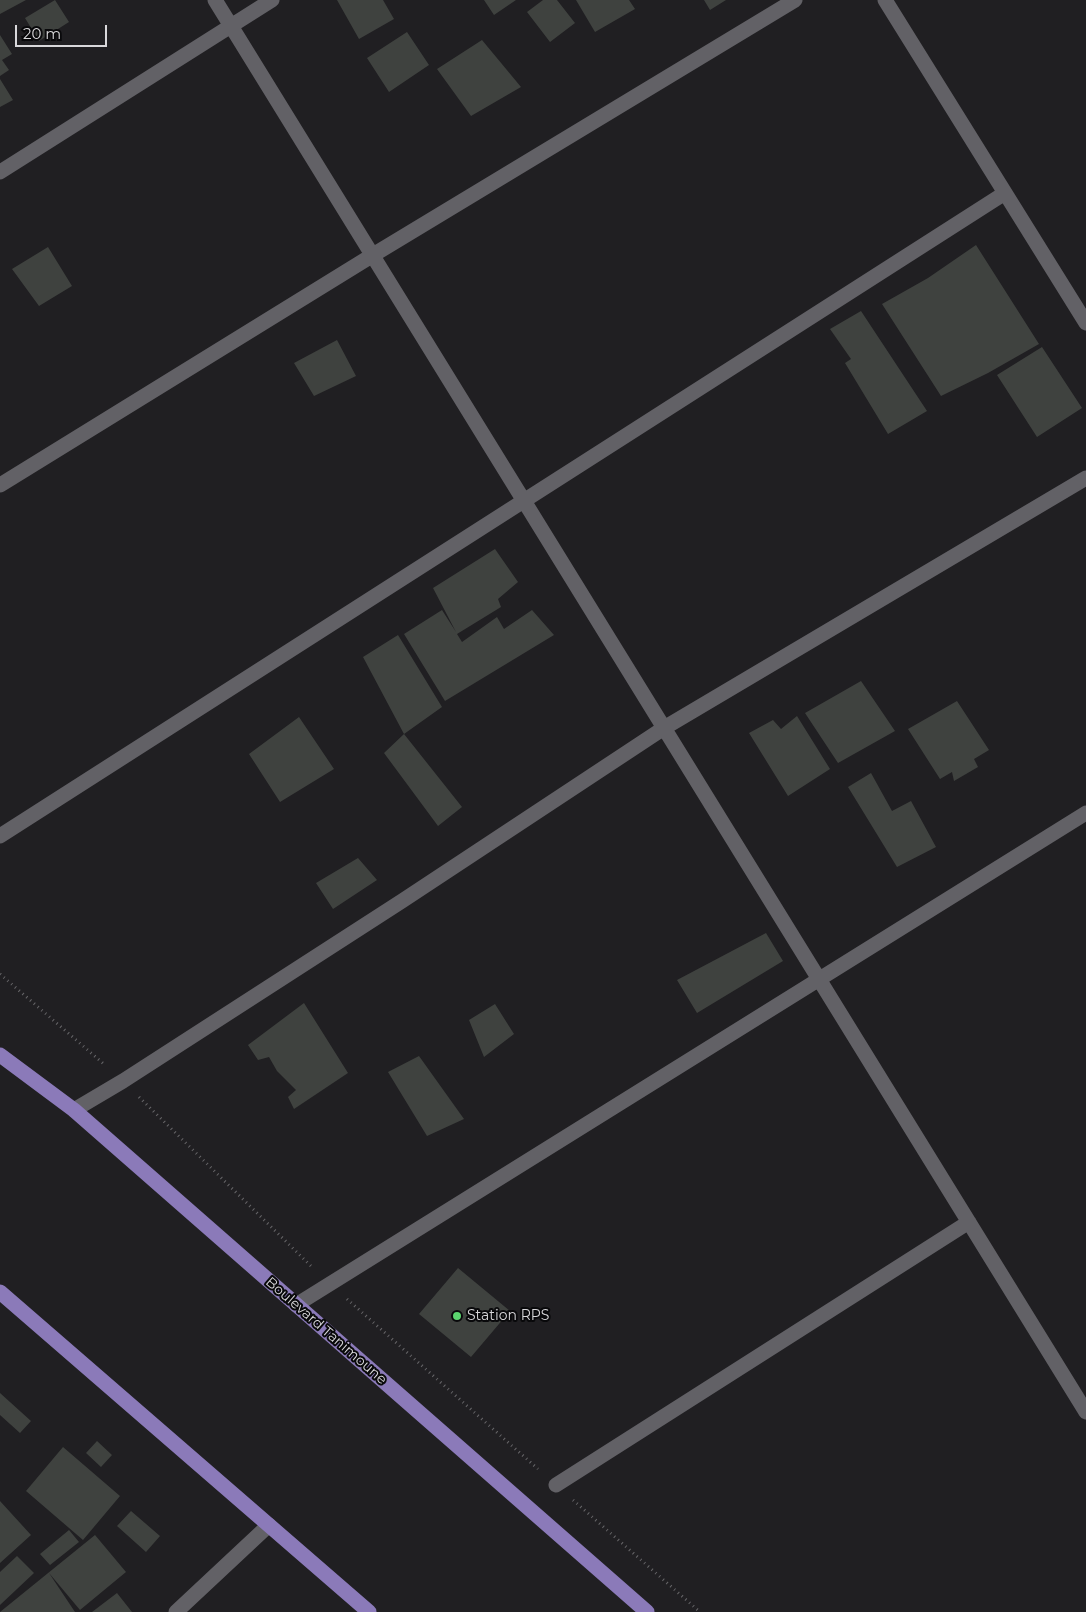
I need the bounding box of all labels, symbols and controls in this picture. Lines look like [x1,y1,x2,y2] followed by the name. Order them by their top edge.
[18,15,110,47] scale bar
[23,24,61,43] text: 20 m
[262,1274,390,1388] street label: Boulevard Tanimoune
[467,1308,549,1324] place label: Station RPS
[451,1310,463,1322] marker: Station RPS

